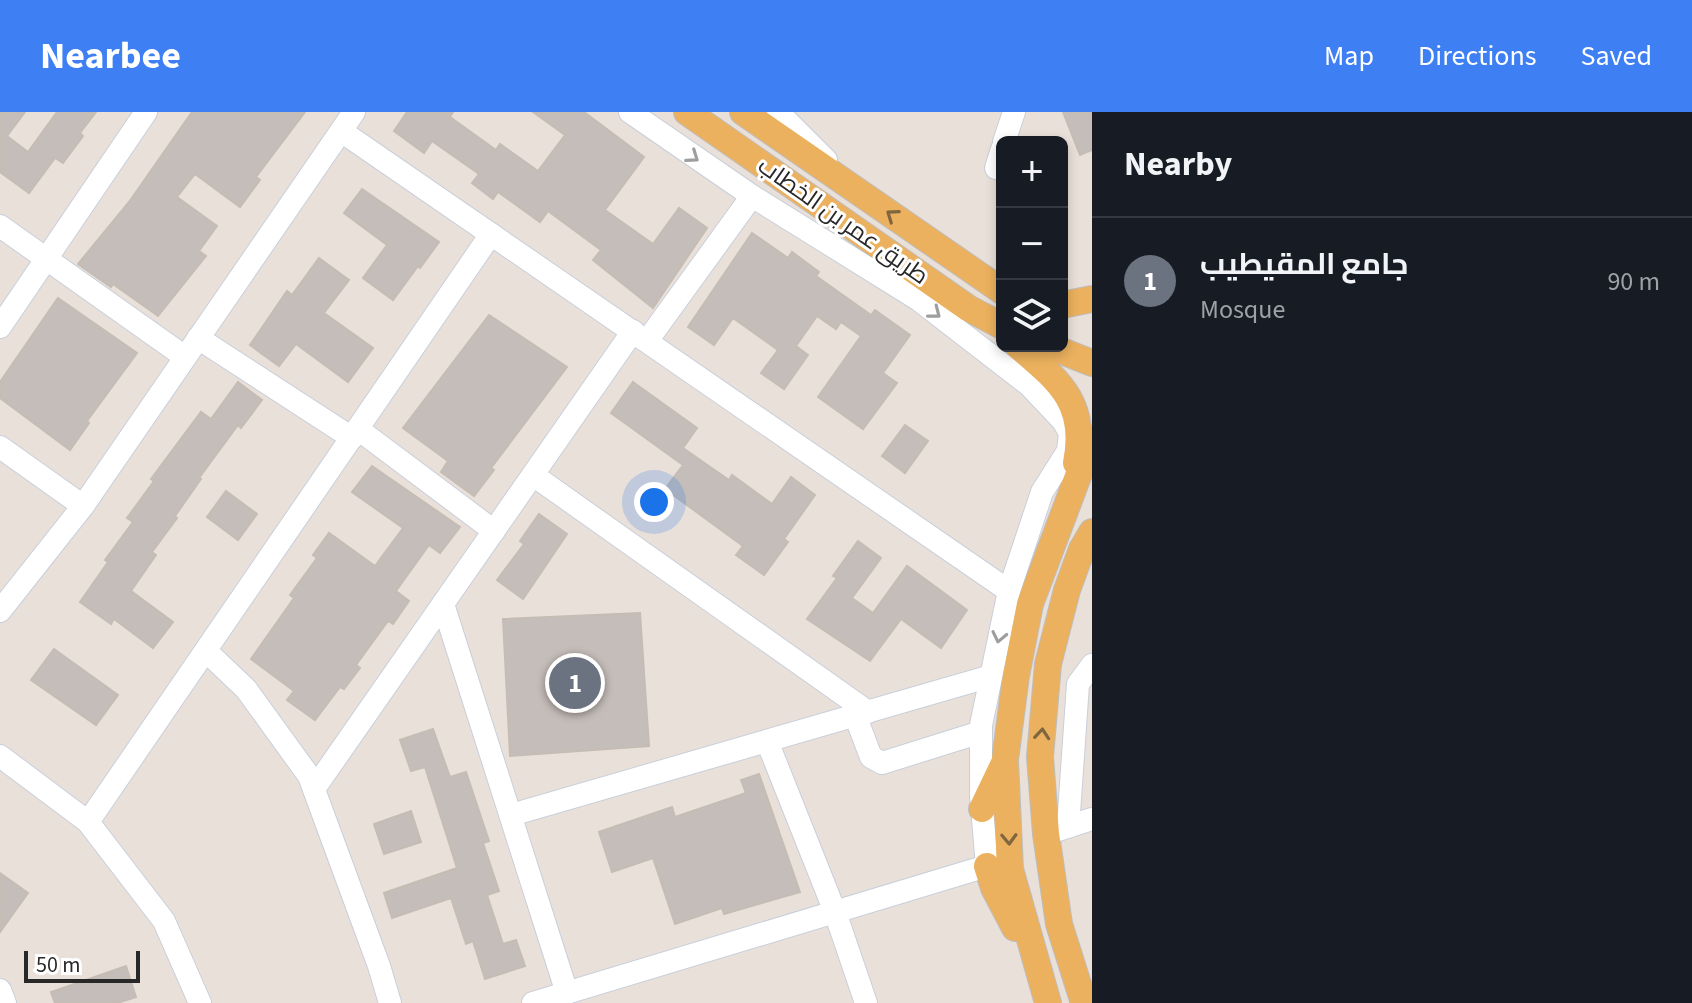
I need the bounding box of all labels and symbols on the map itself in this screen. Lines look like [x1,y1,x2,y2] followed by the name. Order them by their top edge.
[685,147,699,162] one-way arrow
[750,149,936,293] street label: طريق عمر بن الخطاب
[886,210,901,225] one-way arrow
[927,303,941,317] one-way arrow
[634,482,674,522] your location
[991,630,1008,644] one-way arrow
[549,653,601,713] pin: 1
[1033,727,1050,740] one-way arrow
[1000,833,1017,846] one-way arrow
[24,947,140,983] scale bar

